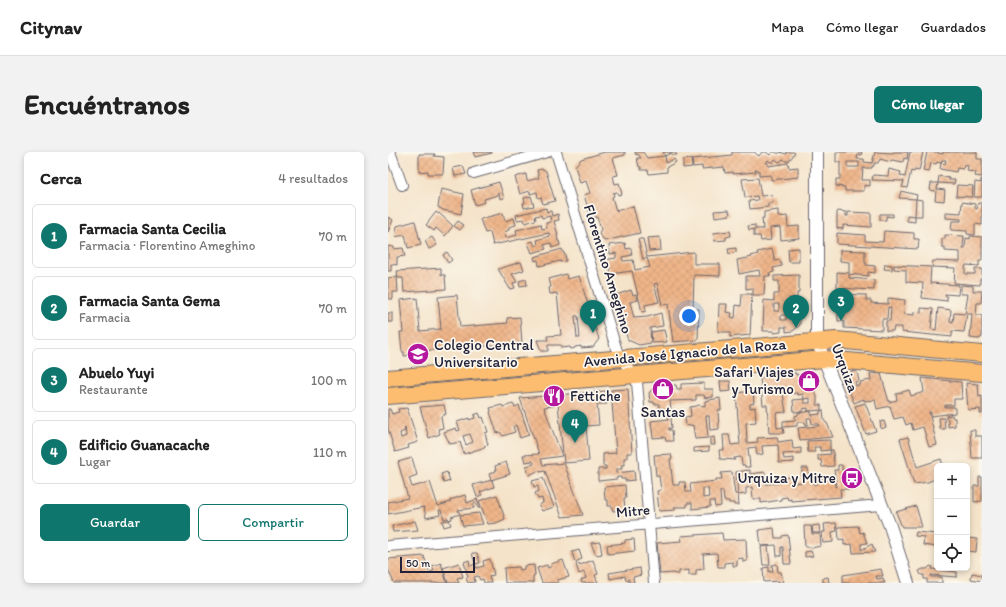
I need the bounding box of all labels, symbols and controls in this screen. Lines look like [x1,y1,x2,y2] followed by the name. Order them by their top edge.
[20,16,82,39] text: Citynav
[771,19,804,36] text: Mapa
[826,19,898,36] text: Cómo llegar
[920,19,986,36] text: Guardados
[874,86,982,123] button: Cómo llegar
[24,87,190,121] text: Encuéntranos
[40,168,82,188] text: Cerca
[278,171,348,186] text: 4 resultados
[580,202,636,336] street label: Florentino Ameghino
[79,220,226,238] text: Farmacia Santa Cecilia
[51,229,57,244] text: 1
[319,229,347,244] text: 70 m
[79,238,255,253] text: Farmacia · Florentino Ameghino
[828,288,854,321] pin: 3
[79,292,220,310] text: Farmacia Santa Gema
[783,295,809,328] pin: 2
[580,300,606,333] pin: 1
[51,301,57,316] text: 2
[319,301,347,316] text: 70 m
[679,306,699,326] your location
[79,310,130,325] text: Farmacia
[583,335,787,371] street label: Avenida José Ignacio de la Roza
[434,336,535,371] place label: Colegio Central Universitario
[405,341,431,367] school or university icon: Colegio Central Universitario
[828,341,863,395] street label: Urquiza
[714,363,794,398] place label: Safari Viajes y Turismo
[79,364,154,382] text: Abuelo Yuyi
[796,368,822,394] shop icon: Safari Viajes y Turismo
[50,373,58,388] text: 3
[311,373,347,388] text: 100 m
[650,376,676,402] shop icon: Santas
[79,382,148,397] text: Restaurante
[541,383,567,409] restaurant icon: Fettiche
[570,387,621,405] place label: Fettiche
[641,403,685,421] place label: Santas
[562,410,588,443] pin: 4
[79,436,210,454] text: Edificio Guanacache
[50,445,58,460] text: 4
[313,445,347,460] text: 110 m
[79,454,111,469] text: Lugar
[934,463,970,571] map controls
[934,463,970,499] button: +
[839,465,865,491] bus stop icon: Urquiza y Mitre
[737,469,836,487] place label: Urquiza y Mitre
[934,499,970,535] button: −
[615,501,651,521] street label: Mitre
[40,504,190,541] button: Guardar
[198,504,348,541] button: Compartir
[934,535,970,571] button: locate
[400,555,475,574] scale bar
[406,557,430,570] text: 50 m

